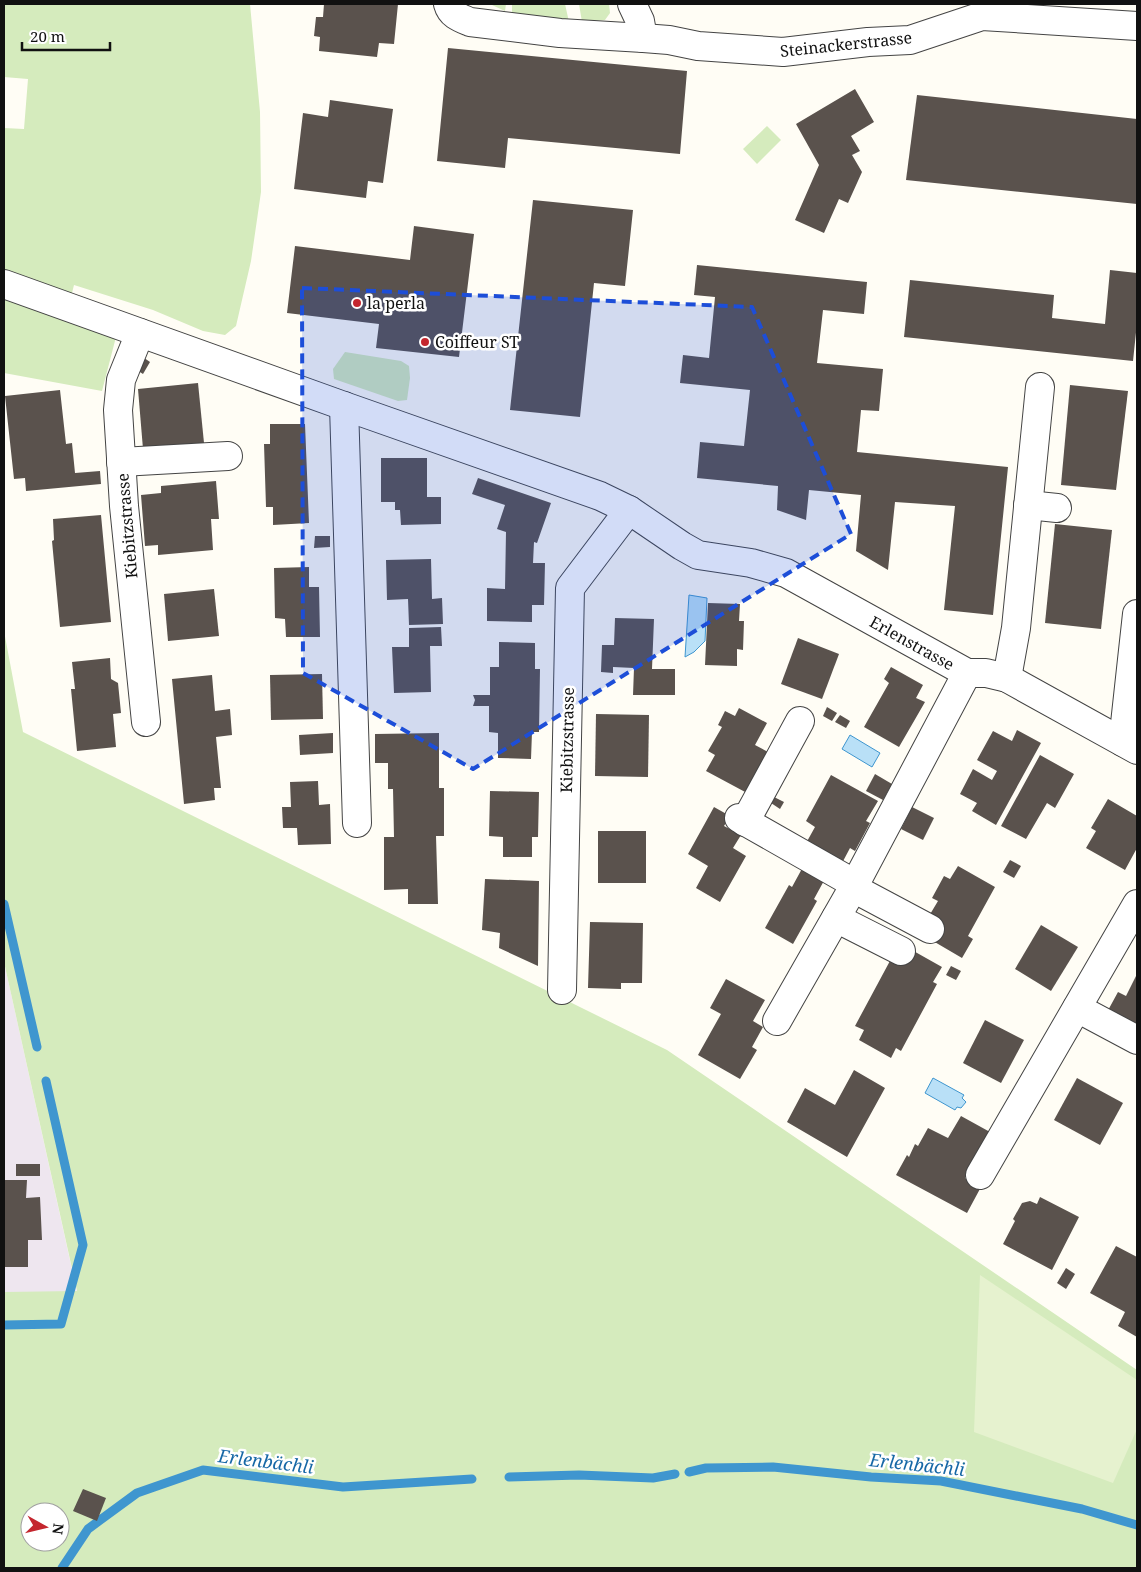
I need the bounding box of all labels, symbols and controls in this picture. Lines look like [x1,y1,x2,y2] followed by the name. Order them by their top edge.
[22,20,110,52] scale bar
[30,26,65,46] text: 20 m
[779,26,913,62] street label: Steinackerstrasse
[367,292,425,314] place label: la perla
[351,297,363,309] marker: la perla
[435,331,519,353] place label: Coiffeur ST
[419,336,431,348] marker: Coiffeur ST
[111,472,143,580] street label: Kiebitzstrasse
[866,611,958,675] street label: Erlenstrasse
[555,687,579,793] street label: Kiebitzstrasse
[216,1443,316,1479] water label: Erlenbächli
[867,1447,966,1481] water label: Erlenbächli
[20,1502,70,1552] north arrow
[48,1522,69,1536] text: N

